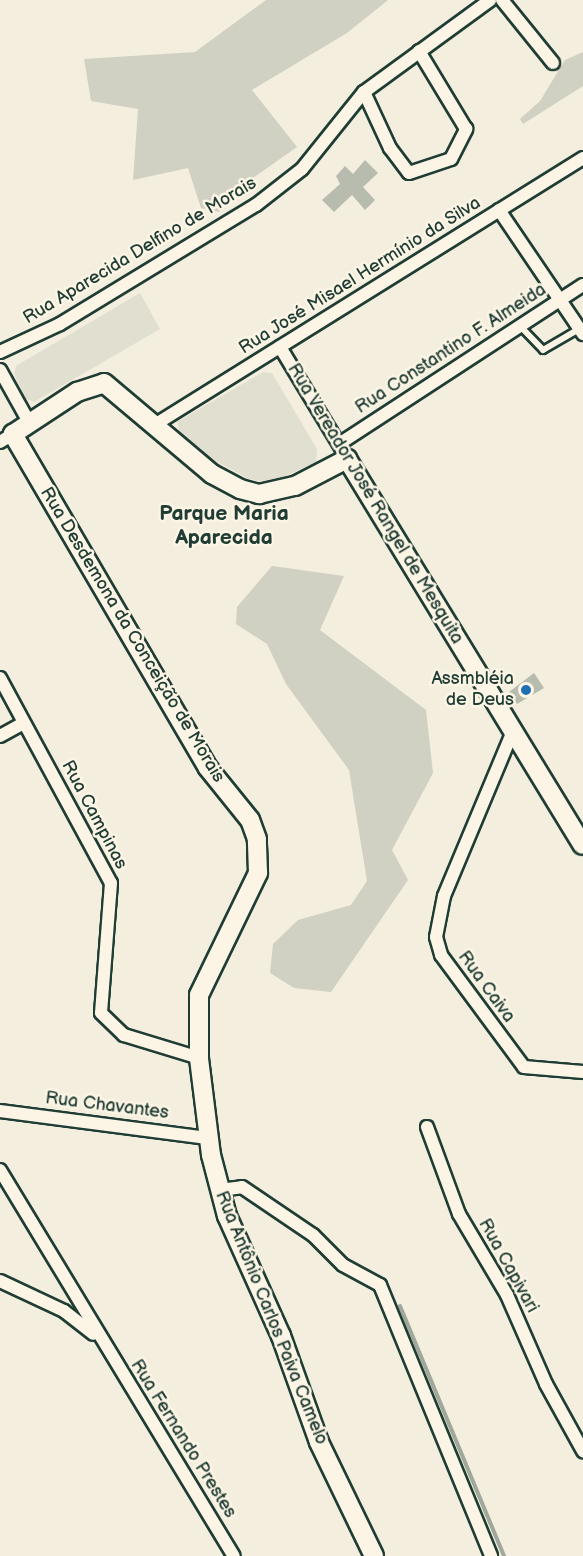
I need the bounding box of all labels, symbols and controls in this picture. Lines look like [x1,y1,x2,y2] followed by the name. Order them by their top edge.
[20,173,260,329] street label: Rua Aparecida Delfino de Morais
[235,192,485,360] street label: Rua José Misael Hermínio da Silva
[352,279,550,419] street label: Rua Constantino F. Almeida
[282,359,468,649] street label: Rua Vereador José Rangel de Mesquita
[35,483,229,787] street label: Rua Desdemona da Conceição de Morais
[159,501,289,551] district label: Parque Maria Aparecida
[432,669,514,712] place label: Assmbléia de Deus
[519,683,533,697] marker: Assmbléia de Deus
[56,757,132,873] street label: Rua Campinas
[453,947,519,1027] street label: Rua Caiva
[44,1088,170,1124] street label: Rua Chavantes
[210,1188,332,1448] street label: Rua Antônio Carlos Paiva Camelo
[473,1215,543,1317] street label: Rua Capivari
[125,1356,241,1522] street label: Rua Fernando Prestes

